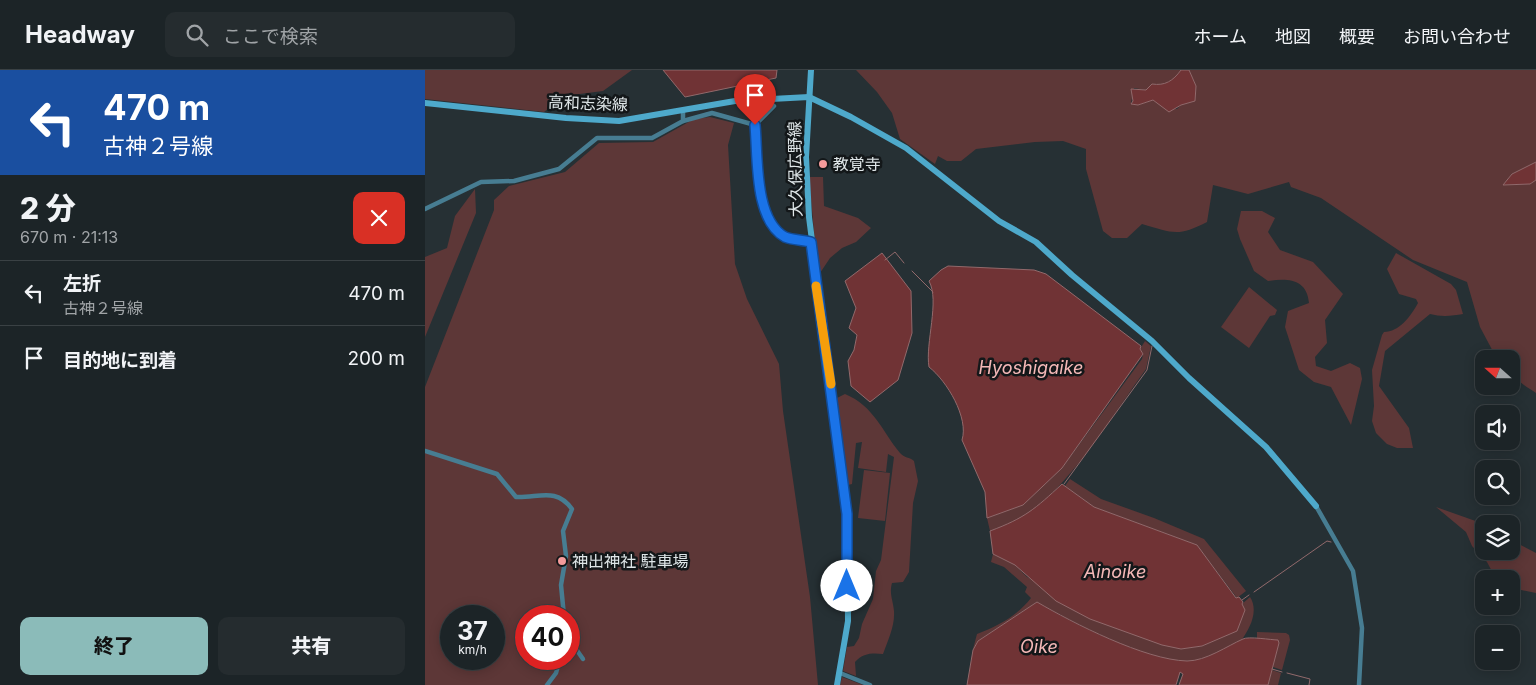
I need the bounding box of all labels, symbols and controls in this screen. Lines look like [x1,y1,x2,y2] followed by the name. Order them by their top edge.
[165,12,515,57] search box
[25,20,135,49] text: Headway
[183,21,211,49] icon: search
[223,25,318,48] text: ここで検索
[1194,26,1247,47] text: ホーム
[1275,26,1311,47] text: 地図
[1339,26,1375,47] text: 概要
[1403,26,1511,47] text: お問い合わせ
[734,74,776,125] pin
[741,81,769,109] icon: arrive
[103,86,210,128] text: 470 m
[20,90,85,155] icon: left
[548,92,628,114] street label: 高和志染線
[784,121,806,217] street label: 大久保広野線
[103,133,213,159] text: 古神２号線
[833,154,881,174] place label: 教覚寺
[817,158,829,170] marker: 教覚寺
[20,190,76,226] text: 2 分
[353,192,405,244] button: close
[20,227,118,247] text: 670 m · 21:13
[63,272,101,295] text: 左折
[20,279,48,307] icon: left
[348,282,405,305] text: 470 m
[63,298,143,318] text: 古神２号線
[20,344,48,372] icon: arrive
[347,347,405,370] text: 200 m
[63,349,177,372] text: 目的地に到着
[1475,350,1520,395] north arrow
[1475,350,1520,670] map controls
[979,357,1083,378] water label: Hyoshigaike
[1475,405,1520,450] button: sound
[1475,460,1520,505] button: search
[1475,515,1520,560] button: layers
[572,551,689,571] place label: 神出神社 駐車場
[556,555,568,567] marker: 神出神社 駐車場
[820,559,872,611] position arrow
[1083,561,1146,582] water label: Ainoike
[1475,570,1520,615] button: +
[515,605,580,670] speed limit sign: 40
[457,616,488,646] text: 37
[20,617,208,675] button: 終了
[218,617,405,675] button: 共有
[1475,625,1520,670] button: −
[1020,636,1058,657] water label: Oike
[458,642,487,657] text: km/h

